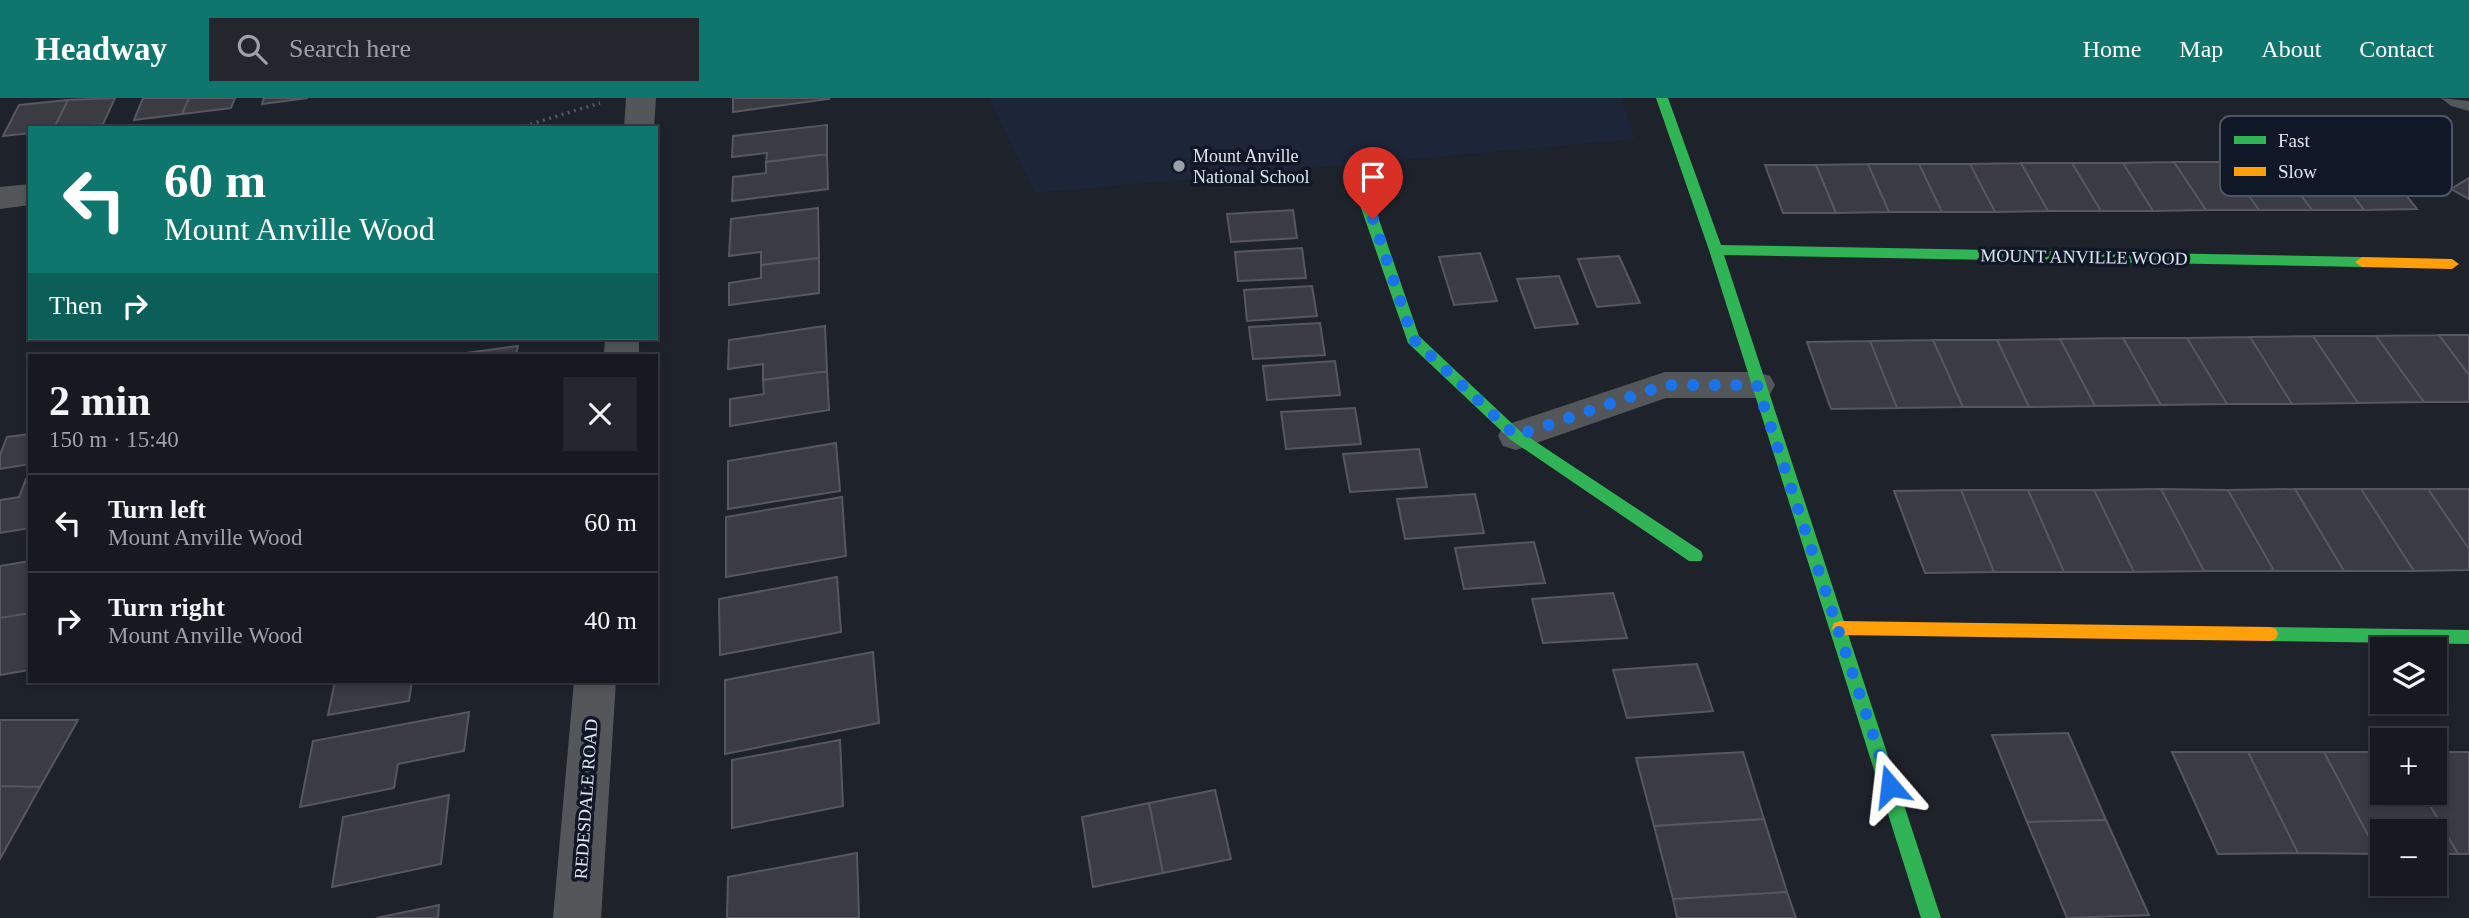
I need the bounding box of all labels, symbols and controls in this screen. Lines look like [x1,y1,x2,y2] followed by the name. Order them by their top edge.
[209,18,699,81] search box
[233,30,271,68] icon: search
[35,31,167,67] text: Headway
[289,34,411,63] text: Search here
[2083,36,2141,62] text: Home
[2179,36,2223,62] text: Map
[2261,36,2321,62] text: About
[2359,36,2434,62] text: Contact
[2220,116,2452,196] legend
[2278,130,2310,151] text: Fast
[1193,146,1309,187] place label: Mount Anville National School
[1343,147,1403,219] pin
[164,153,266,208] text: 60 m
[49,154,140,245] icon: left
[1171,158,1187,174] marker: Mount Anville National School
[1354,158,1392,196] icon: arrive
[2278,161,2317,182] text: Slow
[164,211,435,247] text: Mount Anville Wood
[1980,245,2188,269] street label: MOUNT ANVILLE WOOD
[116,287,154,325] icon: right
[49,291,102,320] text: Then
[563,377,637,451] button: close
[49,378,151,424] text: 2 min
[49,427,179,452] text: 150 m · 15:40
[108,495,206,524] text: Turn left
[49,504,87,542] icon: left
[584,508,637,537] text: 60 m
[108,525,303,550] text: Mount Anville Wood
[108,593,225,622] text: Turn right
[49,602,87,640] icon: right
[584,606,637,635] text: 40 m
[108,623,303,648] text: Mount Anville Wood
[2370,637,2447,896] map controls
[2370,637,2447,714] button: layers
[570,718,602,880] street label: REDESDALE ROAD
[2370,728,2447,805] button: +
[1853,749,1927,823] position arrow
[2370,819,2447,896] button: −

